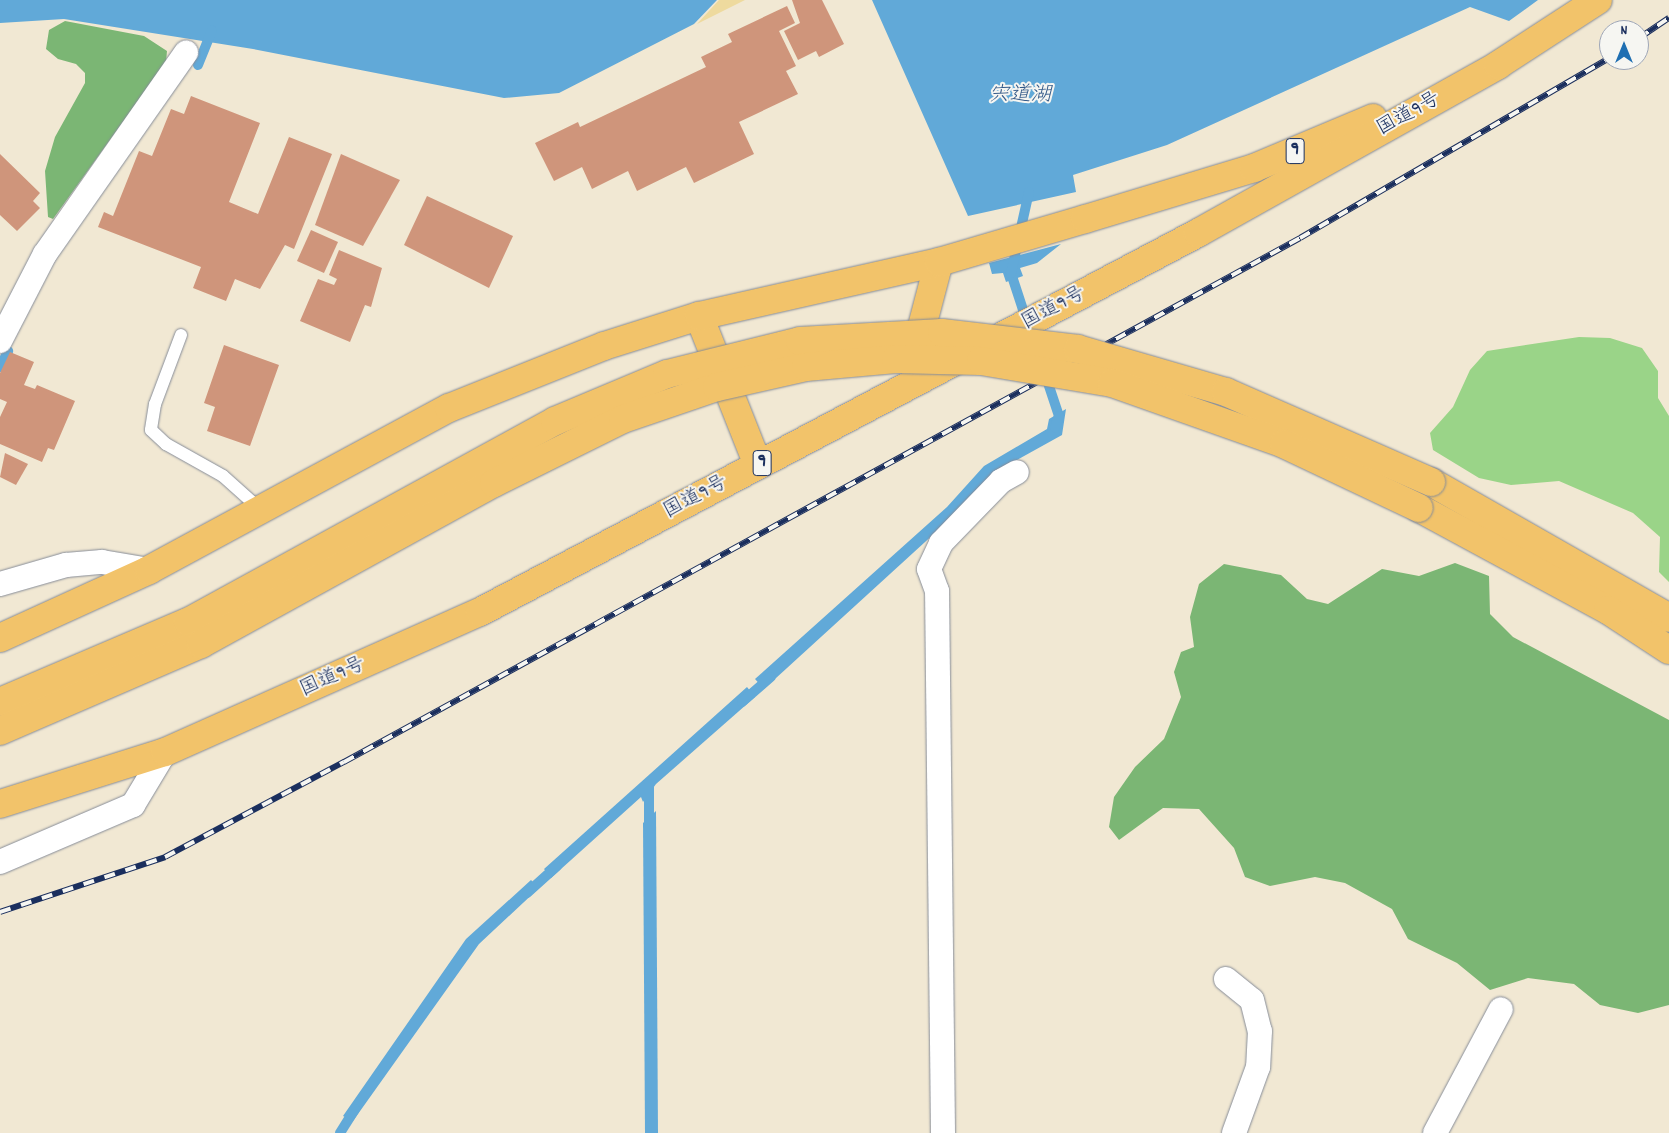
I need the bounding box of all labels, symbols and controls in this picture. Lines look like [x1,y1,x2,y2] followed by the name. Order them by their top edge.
[1599,20,1649,70] north arrow
[1621,21,1627,41] text: N
[989,83,1051,109] water label: 宍道湖
[1373,88,1445,142] street label: 国道9号
[1285,134,1305,168] road number: 9
[1018,282,1090,336] street label: 国道9号
[752,446,772,479] road number: 9
[660,471,732,525] street label: 国道9号
[297,653,369,703] street label: 国道9号

